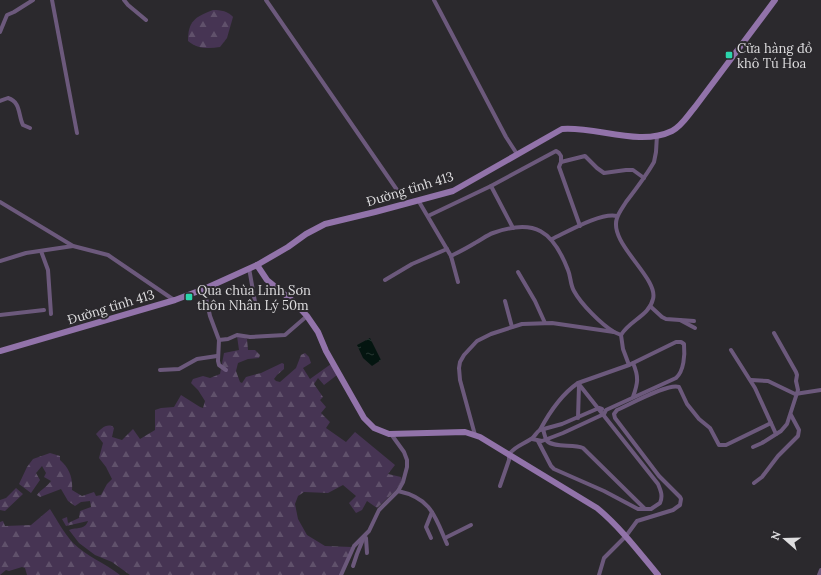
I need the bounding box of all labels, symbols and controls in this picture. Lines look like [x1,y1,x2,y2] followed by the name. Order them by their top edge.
[737,40,813,72] place label: Cửa hàng đồ khô Tú Hoa
[724,50,734,60] marker: Cửa hàng đồ khô Tú Hoa
[364,168,456,210] street label: Đường tỉnh 413
[197,282,311,314] place label: Qua chùa Linh Sơn thôn Nhân Lý 50m
[65,286,157,328] street label: Đường tỉnh 413
[184,292,194,302] marker: Qua chùa Linh Sơn thôn Nhân Lý 50m
[765,519,805,559] north arrow
[768,529,784,542] text: N

